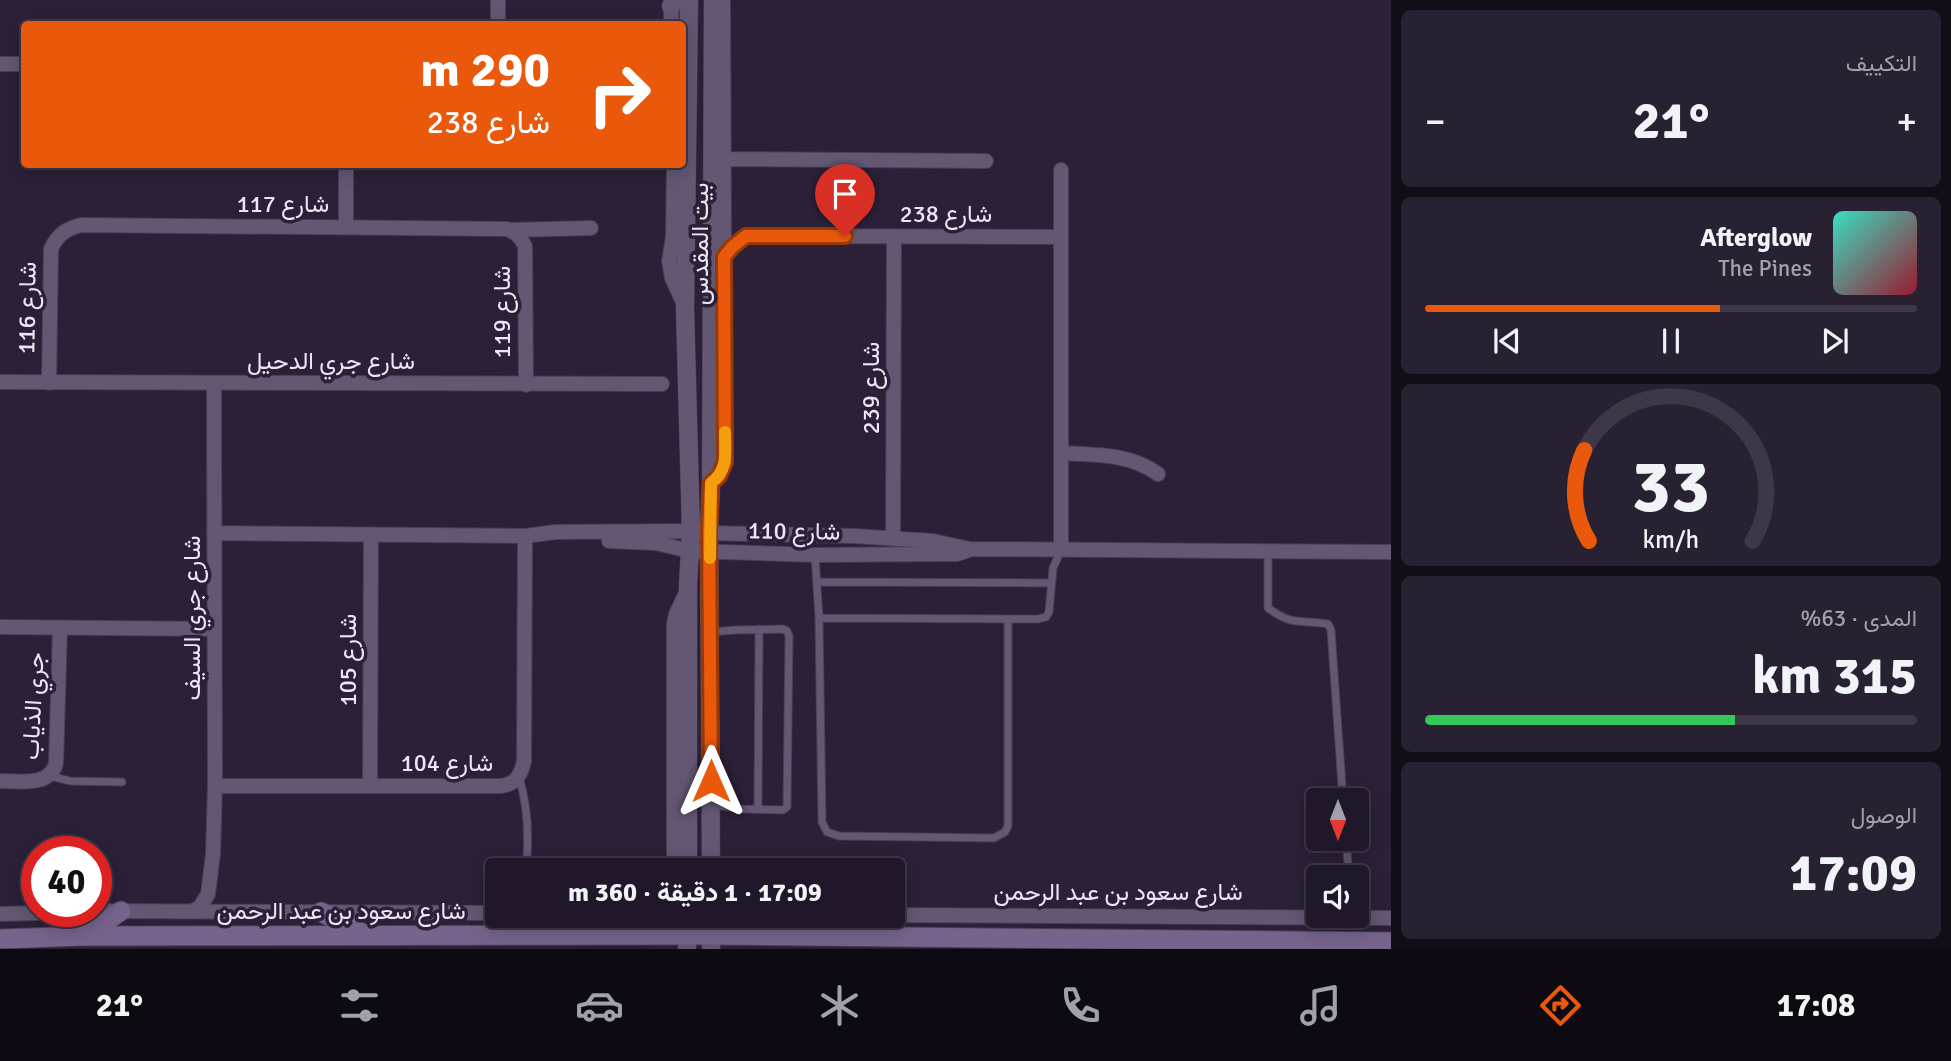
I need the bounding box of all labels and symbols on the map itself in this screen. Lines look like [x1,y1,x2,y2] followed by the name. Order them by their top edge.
[815,164,875,236] pin
[685,183,715,305] street label: بيت المقدس
[237,189,329,220] street label: شارع 117
[900,199,992,230] street label: شارع 238
[11,262,44,354] street label: شارع 116
[487,266,518,358] street label: شارع 119
[856,342,887,434] street label: شارع 239
[247,346,415,380] street label: شارع جري الدحيل
[748,515,840,548] street label: شارع 110
[177,536,211,700] street label: شارع جري السيف
[333,614,364,706] street label: شارع 105
[15,652,55,761] street label: جري الذياب
[674,744,748,818] position arrow
[401,748,493,779] street label: شارع 104
[1306,788,1368,850] north arrow
[21,836,112,927] speed limit sign: 40
[993,877,1243,908] street label: شارع سعود بن عبد الرحمن
[216,896,466,927] street label: شارع سعود بن عبد الرحمن

